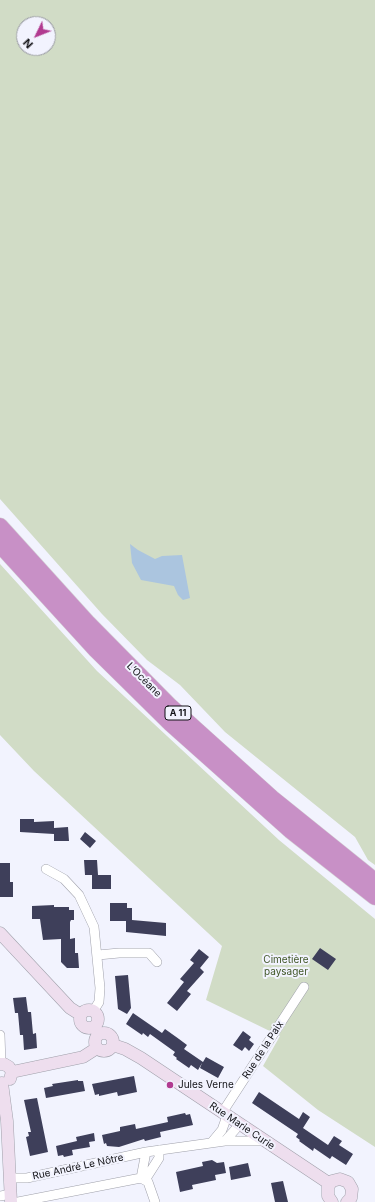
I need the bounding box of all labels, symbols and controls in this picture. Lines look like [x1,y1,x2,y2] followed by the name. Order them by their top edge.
[16,16,56,56] north arrow
[20,36,36,51] text: N
[124,660,164,700] street label: L’Océane
[165,706,191,720] road number: A 11
[263,954,309,978] park label: Cimetière paysager
[240,1019,286,1081] street label: Rue de la Paix
[178,1079,234,1091] place label: Jules Verne
[165,1080,175,1090] marker: Jules Verne
[207,1100,277,1152] street label: Rue Marie Curie
[31,1151,125,1183] street label: Rue André Le Nôtre

